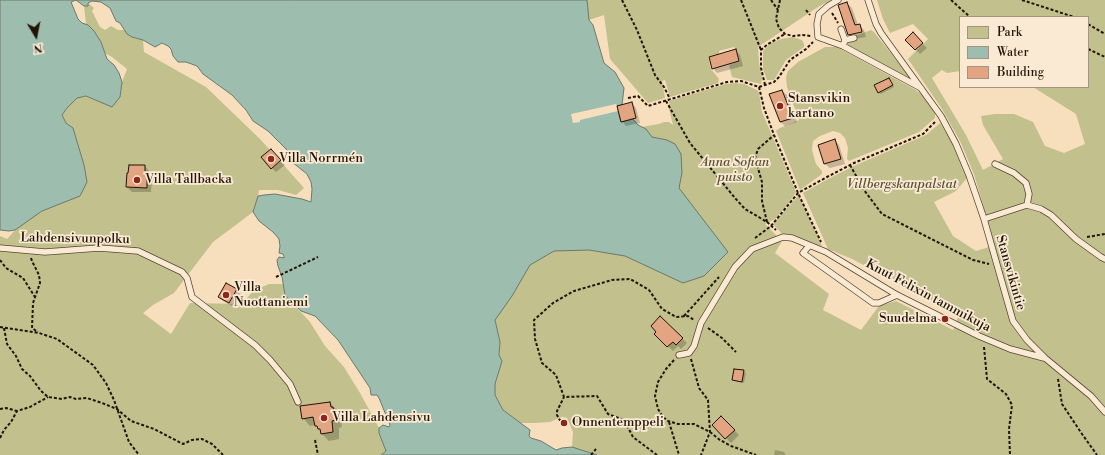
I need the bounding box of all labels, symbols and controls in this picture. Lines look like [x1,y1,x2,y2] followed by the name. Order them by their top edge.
[16,16,56,56] north arrow
[959,16,1089,88] legend
[997,25,1022,40] text: Park
[33,40,44,55] text: N
[997,45,1029,60] text: Water
[997,65,1044,80] text: Building
[788,91,850,122] place label: Stansvikin kartano
[775,101,785,111] marker: Stansvikin kartano
[279,151,363,167] place label: Villa Norrmén
[266,154,276,164] marker: Villa Norrmén
[701,155,769,186] park label: Anna Sofian puisto
[145,172,232,188] place label: Villa Tallbacka
[132,175,142,185] marker: Villa Tallbacka
[847,177,957,193] park label: Villbergskanpalstat
[20,230,130,248] street label: Lahdensivunpolku
[992,234,1028,312] street label: Stansvikintie
[863,256,993,336] street label: Knut Felixin tammikuja
[234,280,308,311] place label: Villa Nuottaniemi
[221,290,231,300] marker: Villa Nuottaniemi
[879,311,937,327] place label: Suudelma
[940,314,950,324] marker: Suudelma
[332,410,430,426] place label: Villa Lahdensivu
[319,413,329,423] marker: Villa Lahdensivu
[572,415,664,431] place label: Onnentemppeli
[559,418,569,428] marker: Onnentemppeli

